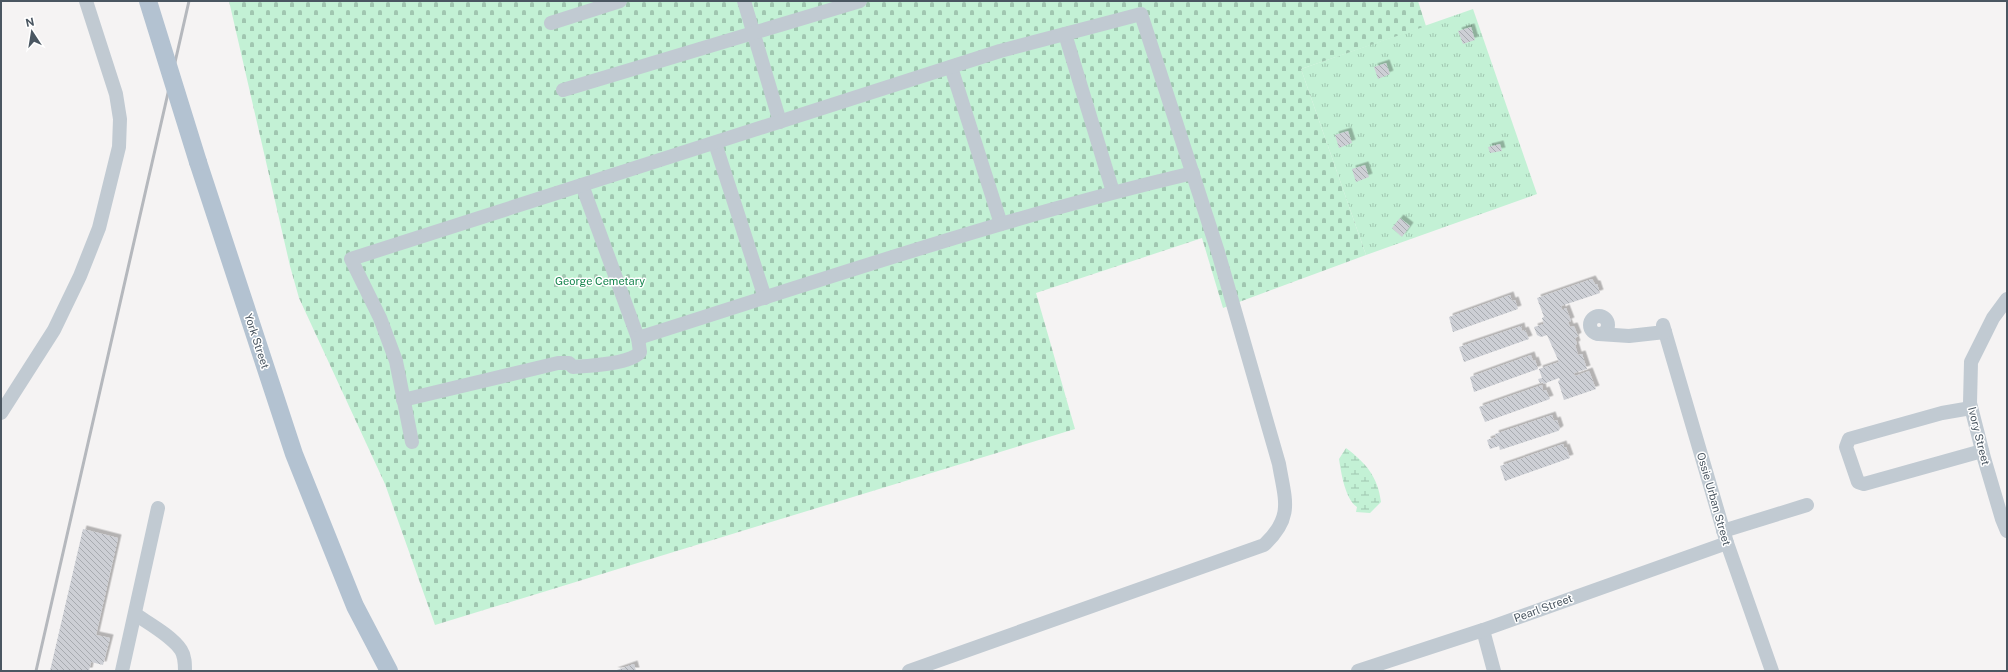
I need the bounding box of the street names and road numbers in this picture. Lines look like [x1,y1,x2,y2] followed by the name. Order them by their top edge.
[242,312,272,370] street label: York Street
[1966,406,1992,466] street label: Ivory Street
[1695,451,1733,547] street label: Ossie Urban Street
[1512,592,1574,624] street label: Pearl Street

